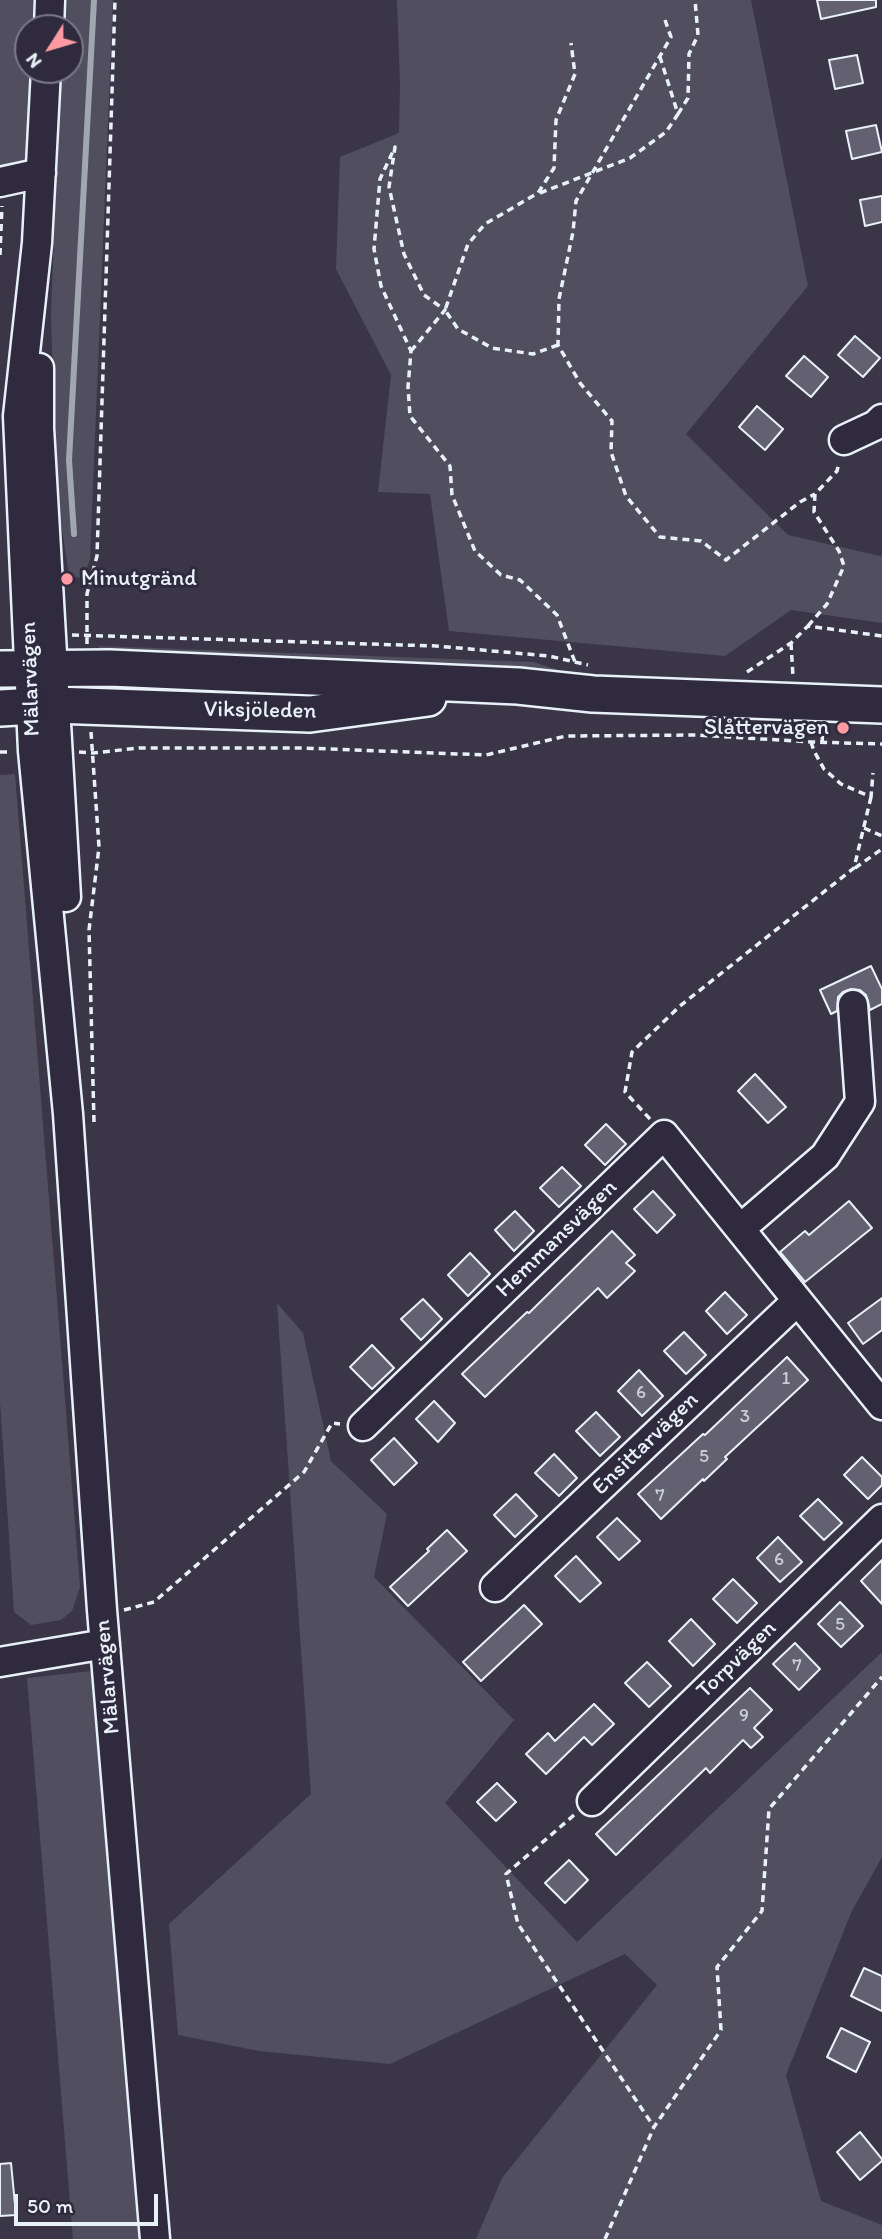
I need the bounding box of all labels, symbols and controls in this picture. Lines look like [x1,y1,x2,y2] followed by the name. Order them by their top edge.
[14,14,84,84] north arrow
[20,49,46,73] text: N
[81,565,197,593] place label: Minutgränd
[59,571,75,587] marker: Minutgränd
[15,621,47,737] street label: Mälarvägen
[203,696,317,726] street label: Viksjöleden
[704,714,829,742] place label: Slåttervägen
[835,720,851,736] marker: Slåttervägen
[491,1174,623,1304] street label: Hemmansvägen
[782,1368,790,1390] house number: 1
[636,1382,646,1404] house number: 6
[587,1387,705,1501] street label: Ensittarvägen
[740,1406,750,1428] house number: 3
[699,1446,709,1468] house number: 5
[655,1485,665,1507] house number: 7
[774,1549,784,1571] house number: 6
[835,1614,845,1636] house number: 5
[691,1615,783,1705] street label: Torpvägen
[89,1619,127,1735] street label: Mälarvägen
[792,1655,802,1677] house number: 7
[739,1705,749,1727] house number: 9
[18,2180,161,2224] scale bar
[27,2193,73,2218] text: 50 m

